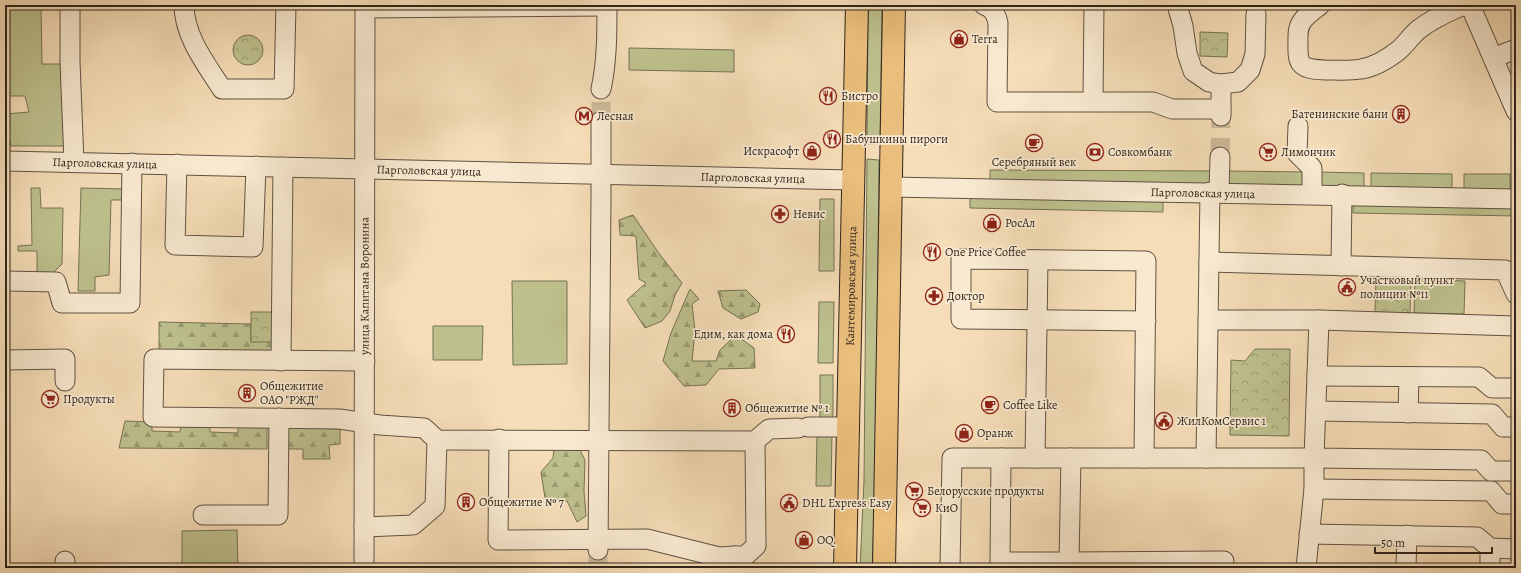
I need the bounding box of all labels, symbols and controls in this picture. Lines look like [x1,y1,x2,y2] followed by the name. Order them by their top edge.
[949,29,969,49] shop icon: Terra
[972,31,998,47] place label: Terra
[818,86,838,106] restaurant icon: Бистро
[841,88,878,104] place label: Бистро
[1391,104,1411,124] building icon: Батенинские бани
[574,106,594,126] metro station icon: Лесная
[1291,106,1388,122] place label: Батенинские бани
[597,108,634,124] place label: Лесная
[822,129,842,149] restaurant icon: Бабушкины пироги
[845,131,948,147] place label: Бабушкины пироги
[1024,133,1044,153] cafe icon: Серебряный век
[802,141,822,161] shop icon: Искрасофт
[1085,142,1105,162] bank icon: Совкомбанк
[1258,142,1278,162] supermarket icon: Лимончик
[743,143,800,159] place label: Искрасофт
[1108,144,1172,160] place label: Совкомбанк
[1281,144,1336,160] place label: Лимончик
[53,154,158,172] street label: Парголовская улица
[992,154,1076,170] place label: Серебряный век
[376,161,482,180] street label: Парголовская улица
[700,169,806,187] street label: Парголовская улица
[1150,184,1256,202] street label: Парголовская улица
[770,204,790,224] pharmacy icon: Невис
[793,206,825,222] place label: Невис
[982,213,1002,233] shop icon: РосАл
[1005,215,1035,231] place label: РосАл
[356,217,373,356] street label: улица Капитана Воронина
[842,226,860,346] street label: Кантемировская улица
[922,242,942,262] restaurant icon: One Price Coffee
[945,244,1026,260] place label: One Price Coffee
[1360,272,1455,302] place label: Участковый пункт полиции №11
[1337,277,1357,297] public building icon: Участковый пункт полиции №11
[924,286,944,306] pharmacy icon: Доктор
[947,288,985,304] place label: Доктор
[776,324,796,344] restaurant icon: Едим, как дома
[694,326,773,342] place label: Едим, как дома
[260,378,324,408] place label: Общежитие ОАО "РЖД"
[237,383,257,403] building icon: Общежитие ОАО "РЖД"
[40,389,60,409] supermarket icon: Продукты
[63,391,115,407] place label: Продукты
[980,395,1000,415] cafe icon: Coffee Like
[1003,397,1057,413] place label: Coffee Like
[722,398,742,418] building icon: Общежитие № 1
[745,400,829,416] place label: Общежитие № 1
[1154,411,1174,431] public building icon: ЖилКомСервис 1
[1177,413,1266,429] place label: ЖилКомСервис 1
[954,423,974,443] shop icon: Оранж
[977,425,1013,441] place label: Оранж
[904,481,924,501] supermarket icon: Белорусские продукты
[927,483,1044,499] place label: Белорусские продукты
[456,492,476,512] building icon: Общежитие № 7
[779,493,799,513] public building icon: DHL Express Easy
[479,494,565,510] place label: Общежитие № 7
[802,495,892,511] place label: DHL Express Easy
[912,498,932,518] supermarket icon: КиО
[935,500,958,516] place label: КиО
[1375,529,1492,555] scale bar
[794,530,814,550] shop icon: OQ
[817,532,835,548] place label: OQ
[1381,535,1405,551] text: 50 m

